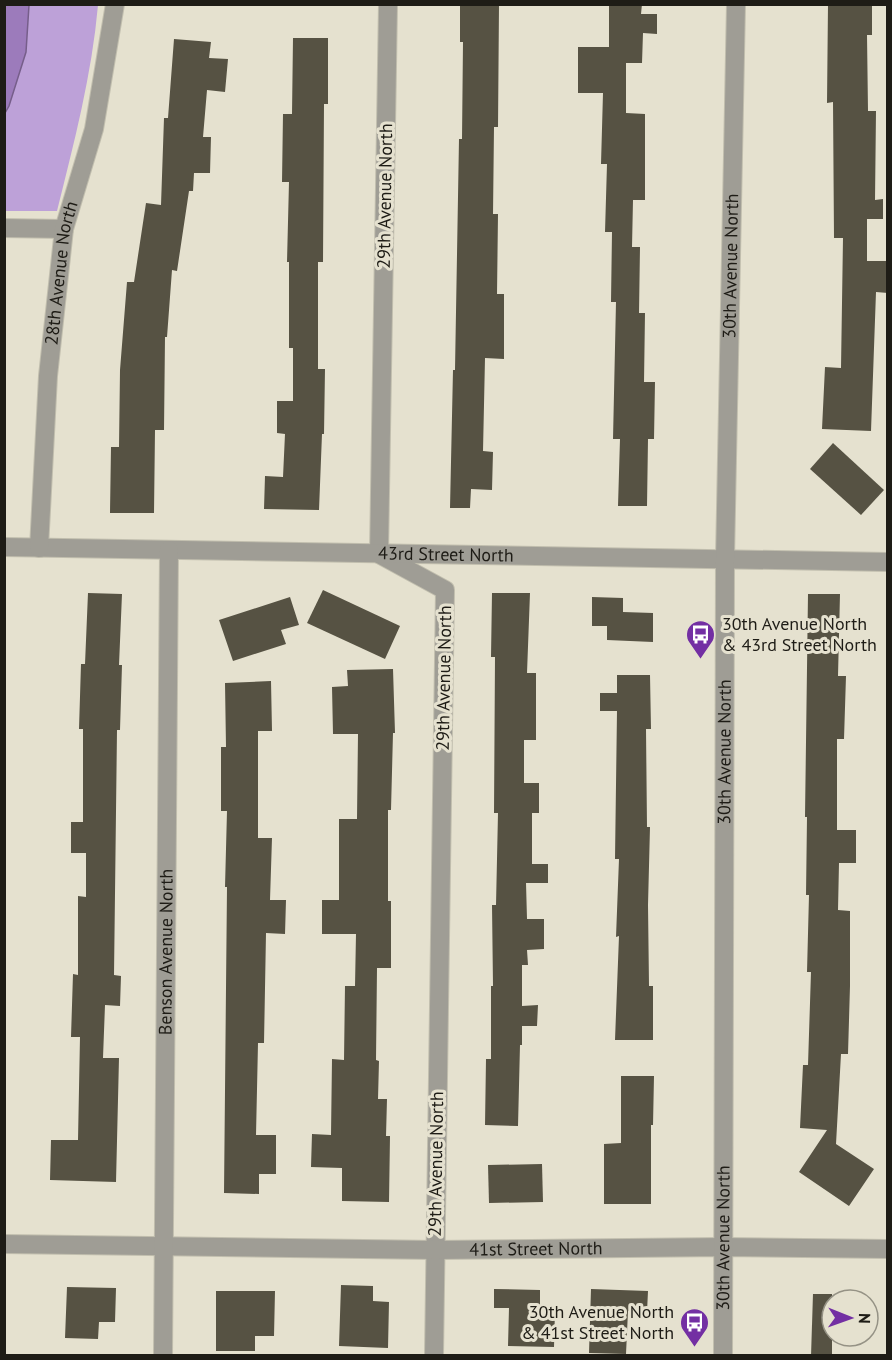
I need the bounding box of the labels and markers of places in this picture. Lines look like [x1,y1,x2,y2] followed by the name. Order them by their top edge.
[722,612,877,656] place label: 30th Avenue North & 43rd Street North
[685,618,717,660] bus stop icon: 30th Avenue North & 43rd Street North
[521,1300,674,1344] place label: 30th Avenue North & 41st Street North
[679,1306,711,1348] bus stop icon: 30th Avenue North & 41st Street North

